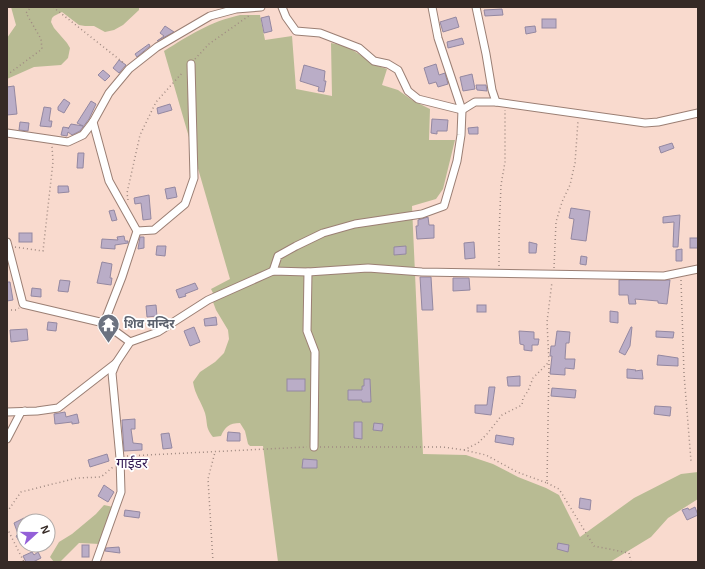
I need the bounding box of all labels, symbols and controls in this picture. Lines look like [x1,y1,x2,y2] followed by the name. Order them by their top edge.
[96,311,122,344] temple icon: शिव मन्दिर
[124,316,175,331] place label: शिव मन्दिर
[116,455,148,471] district label: गाईडर
[16,513,56,553] north arrow
[38,524,52,535] text: N

